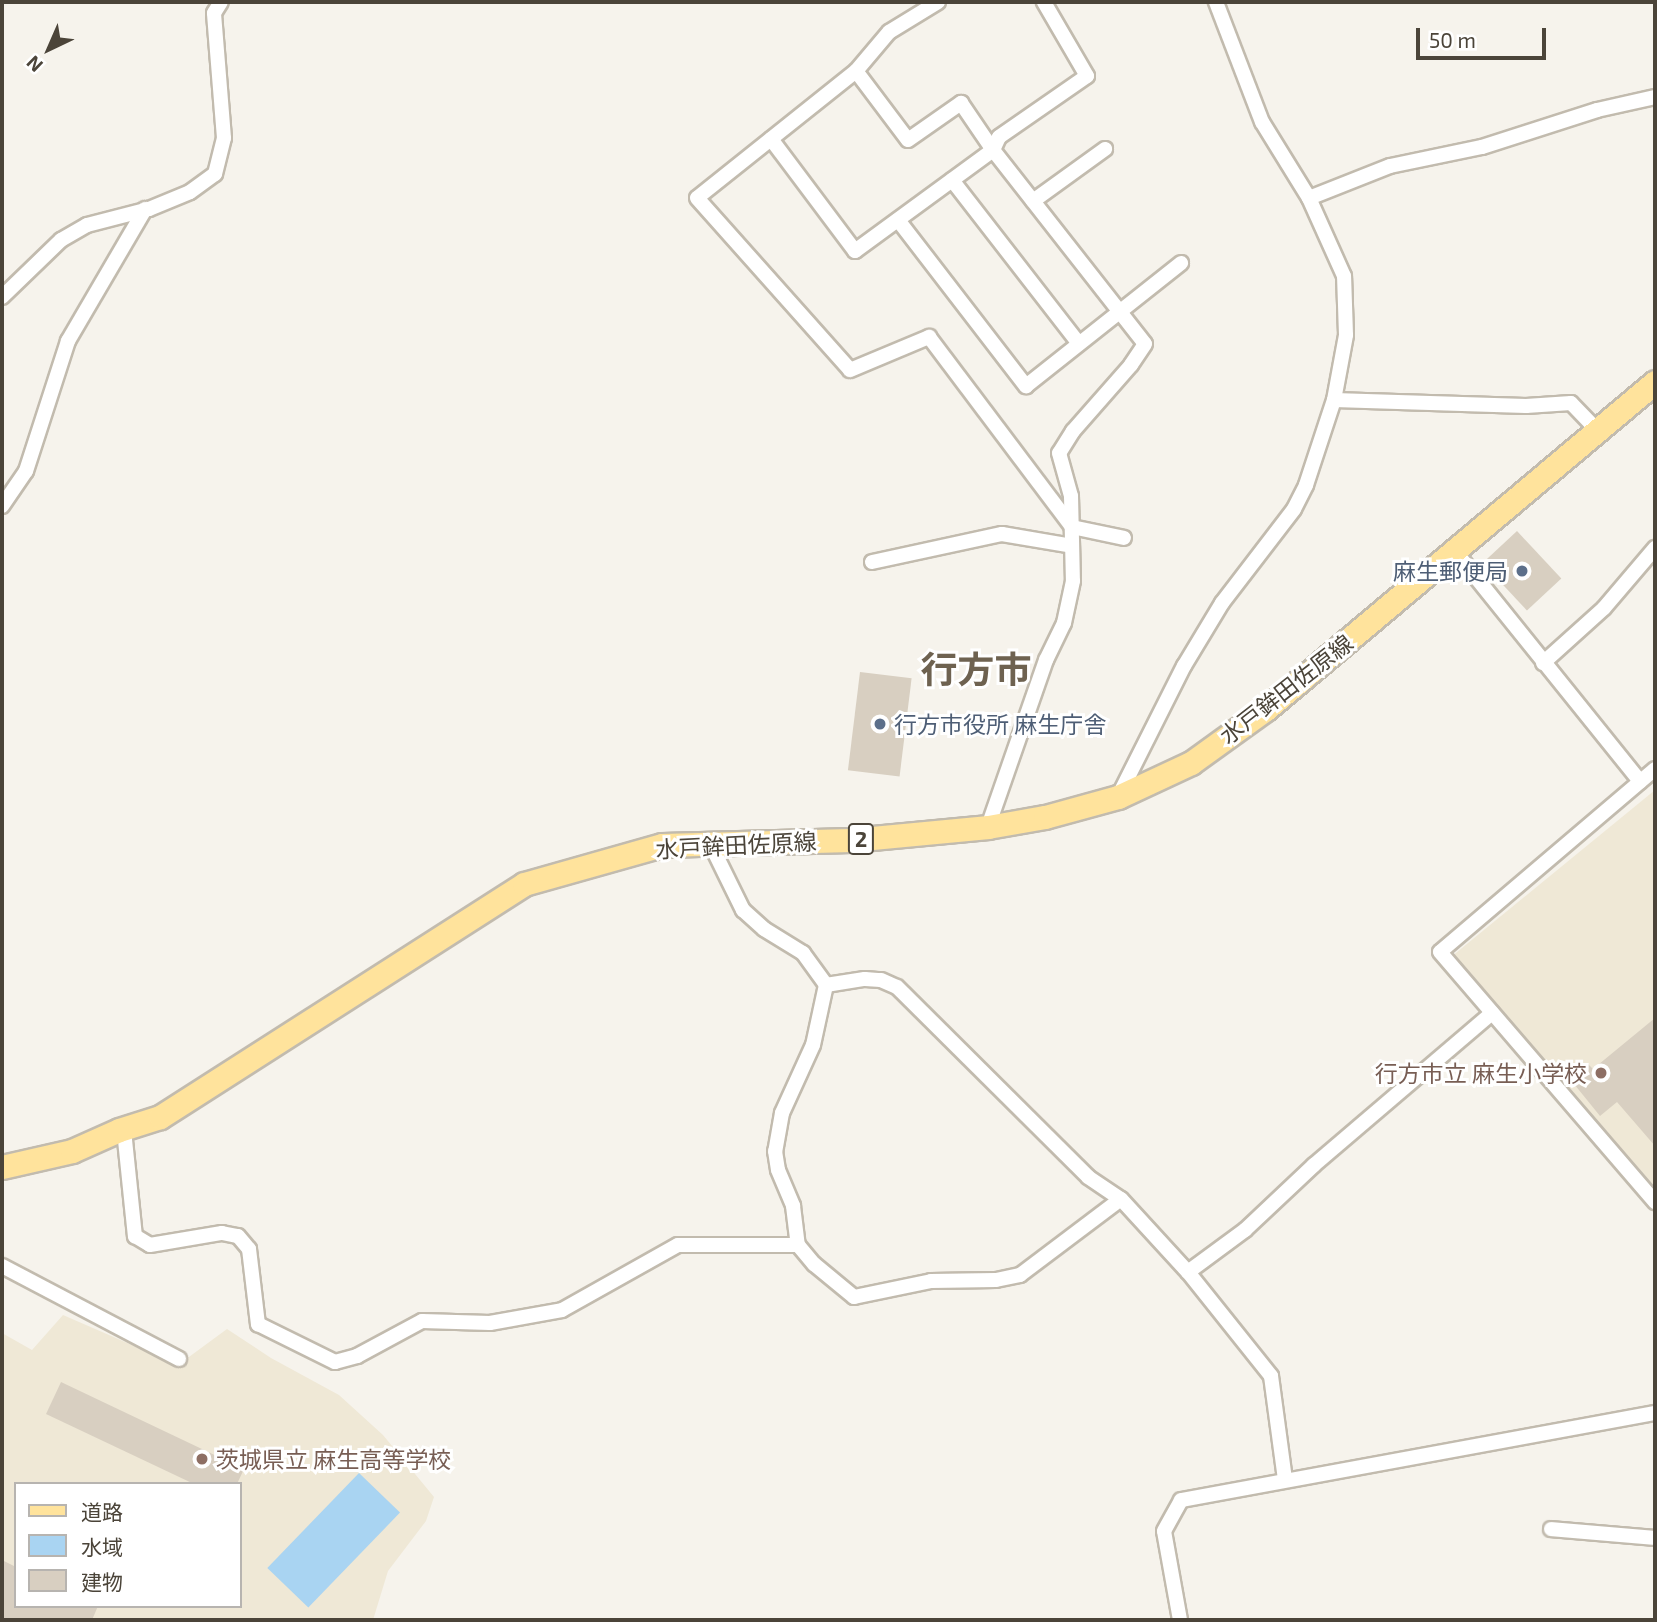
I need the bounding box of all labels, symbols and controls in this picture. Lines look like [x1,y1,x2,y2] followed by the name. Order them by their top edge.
[14,14,84,84] north arrow
[1419,14,1548,58] scale bar
[1429,27,1476,52] text: 50 m
[21,51,47,78] text: N
[1393,557,1508,585] place label: 麻生郵便局
[1514,563,1530,579] marker: 麻生郵便局
[1214,629,1358,749] street label: 水戸鉾田佐原線
[921,646,1031,690] district label: 行方市
[894,710,1106,738] place label: 行方市役所 麻生庁舎
[872,716,888,732] marker: 行方市役所 麻生庁舎
[847,822,875,856] road number: 2
[655,827,817,863] street label: 水戸鉾田佐原線
[1375,1059,1587,1087] place label: 行方市立 麻生小学校
[1593,1065,1609,1081] marker: 行方市立 麻生小学校
[216,1445,451,1473] place label: 茨城県立 麻生高等学校
[194,1451,210,1467] marker: 茨城県立 麻生高等学校
[14,1482,242,1608] legend
[81,1499,123,1524] text: 道路
[81,1534,123,1559] text: 水域
[81,1569,123,1594] text: 建物

